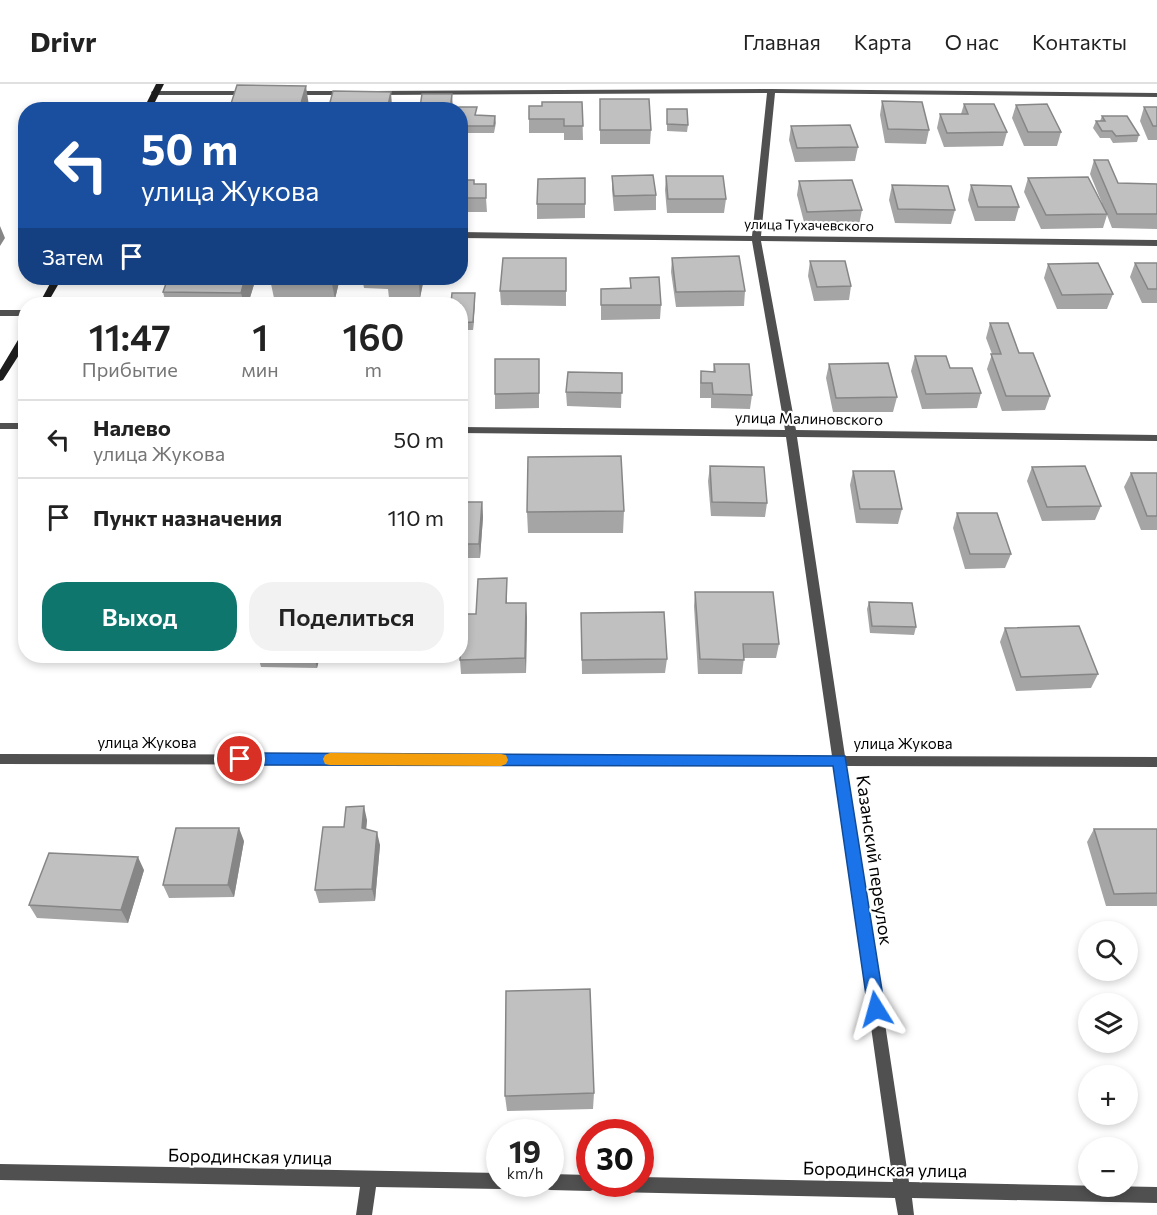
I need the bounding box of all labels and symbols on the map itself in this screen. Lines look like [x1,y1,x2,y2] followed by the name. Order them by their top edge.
[744,215,874,234] street label: улица Тухачевского
[735,408,883,428] street label: улица Малиновского
[97,733,197,751] street label: улица Жукова
[214,733,265,784] pin
[853,734,953,752] street label: улица Жукова
[852,773,898,947] street label: Казанский переулок
[844,977,908,1041] position arrow
[576,1119,654,1197] speed limit sign: 30
[168,1144,332,1168] street label: Бородинская улица
[803,1157,967,1181] street label: Бородинская улица

